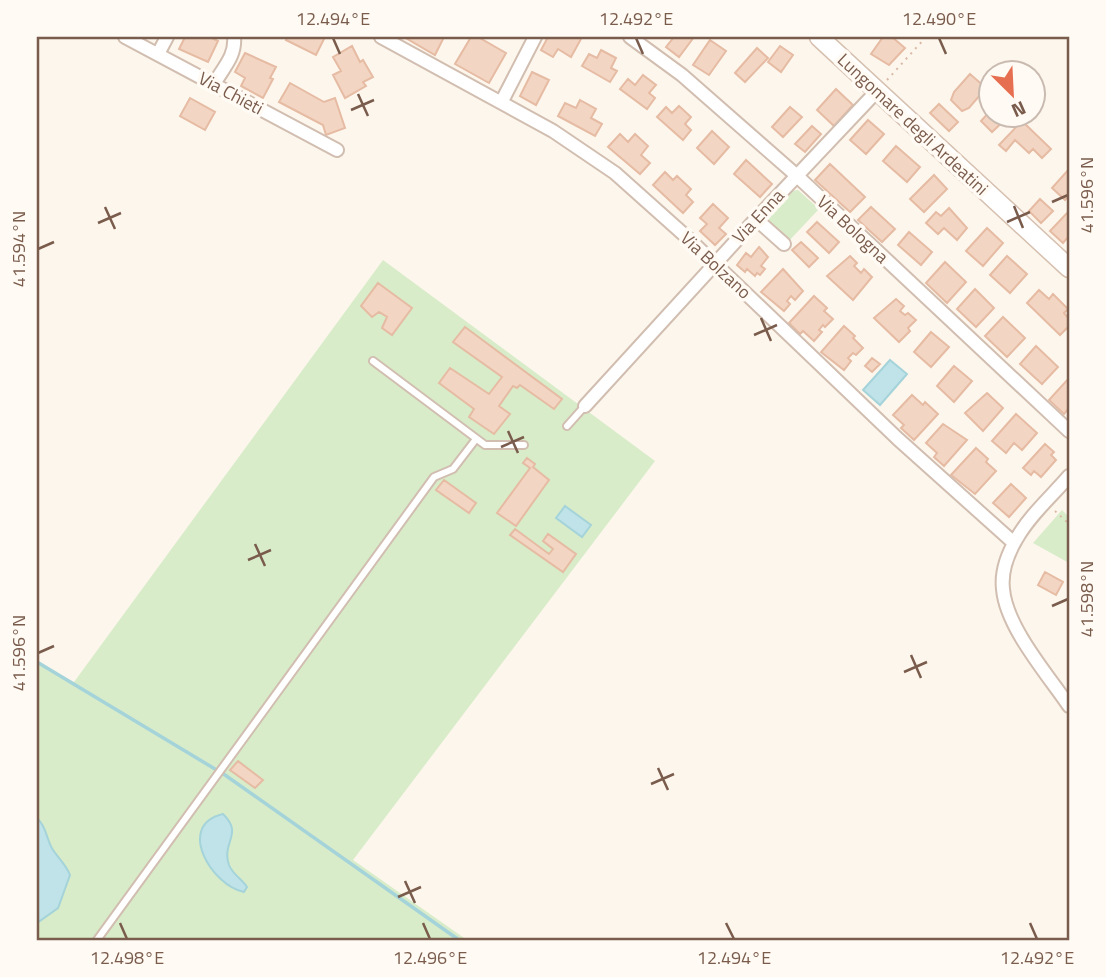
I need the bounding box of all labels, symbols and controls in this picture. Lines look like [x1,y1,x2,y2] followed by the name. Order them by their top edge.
[296,5,370,32] text: 12.494°E
[599,5,673,32] text: 12.492°E
[902,5,976,32] text: 12.490°E
[831,47,995,201] street label: Lungomare degli Ardeatini
[976,60,1046,130] north arrow
[194,65,268,121] street label: Via Chieti
[1007,94,1031,126] text: N
[1073,157,1100,233] text: 41.596°N
[726,183,790,249] street label: Via Enna
[811,189,895,269] street label: Via Bologna
[5,211,32,287] text: 41.594°N
[674,225,758,305] street label: Via Bolzano
[1073,561,1100,637] text: 41.598°N
[5,615,32,691] text: 41.596°N
[90,944,164,971] text: 12.498°E
[393,944,467,971] text: 12.496°E
[697,944,771,971] text: 12.494°E
[1000,944,1074,971] text: 12.492°E

